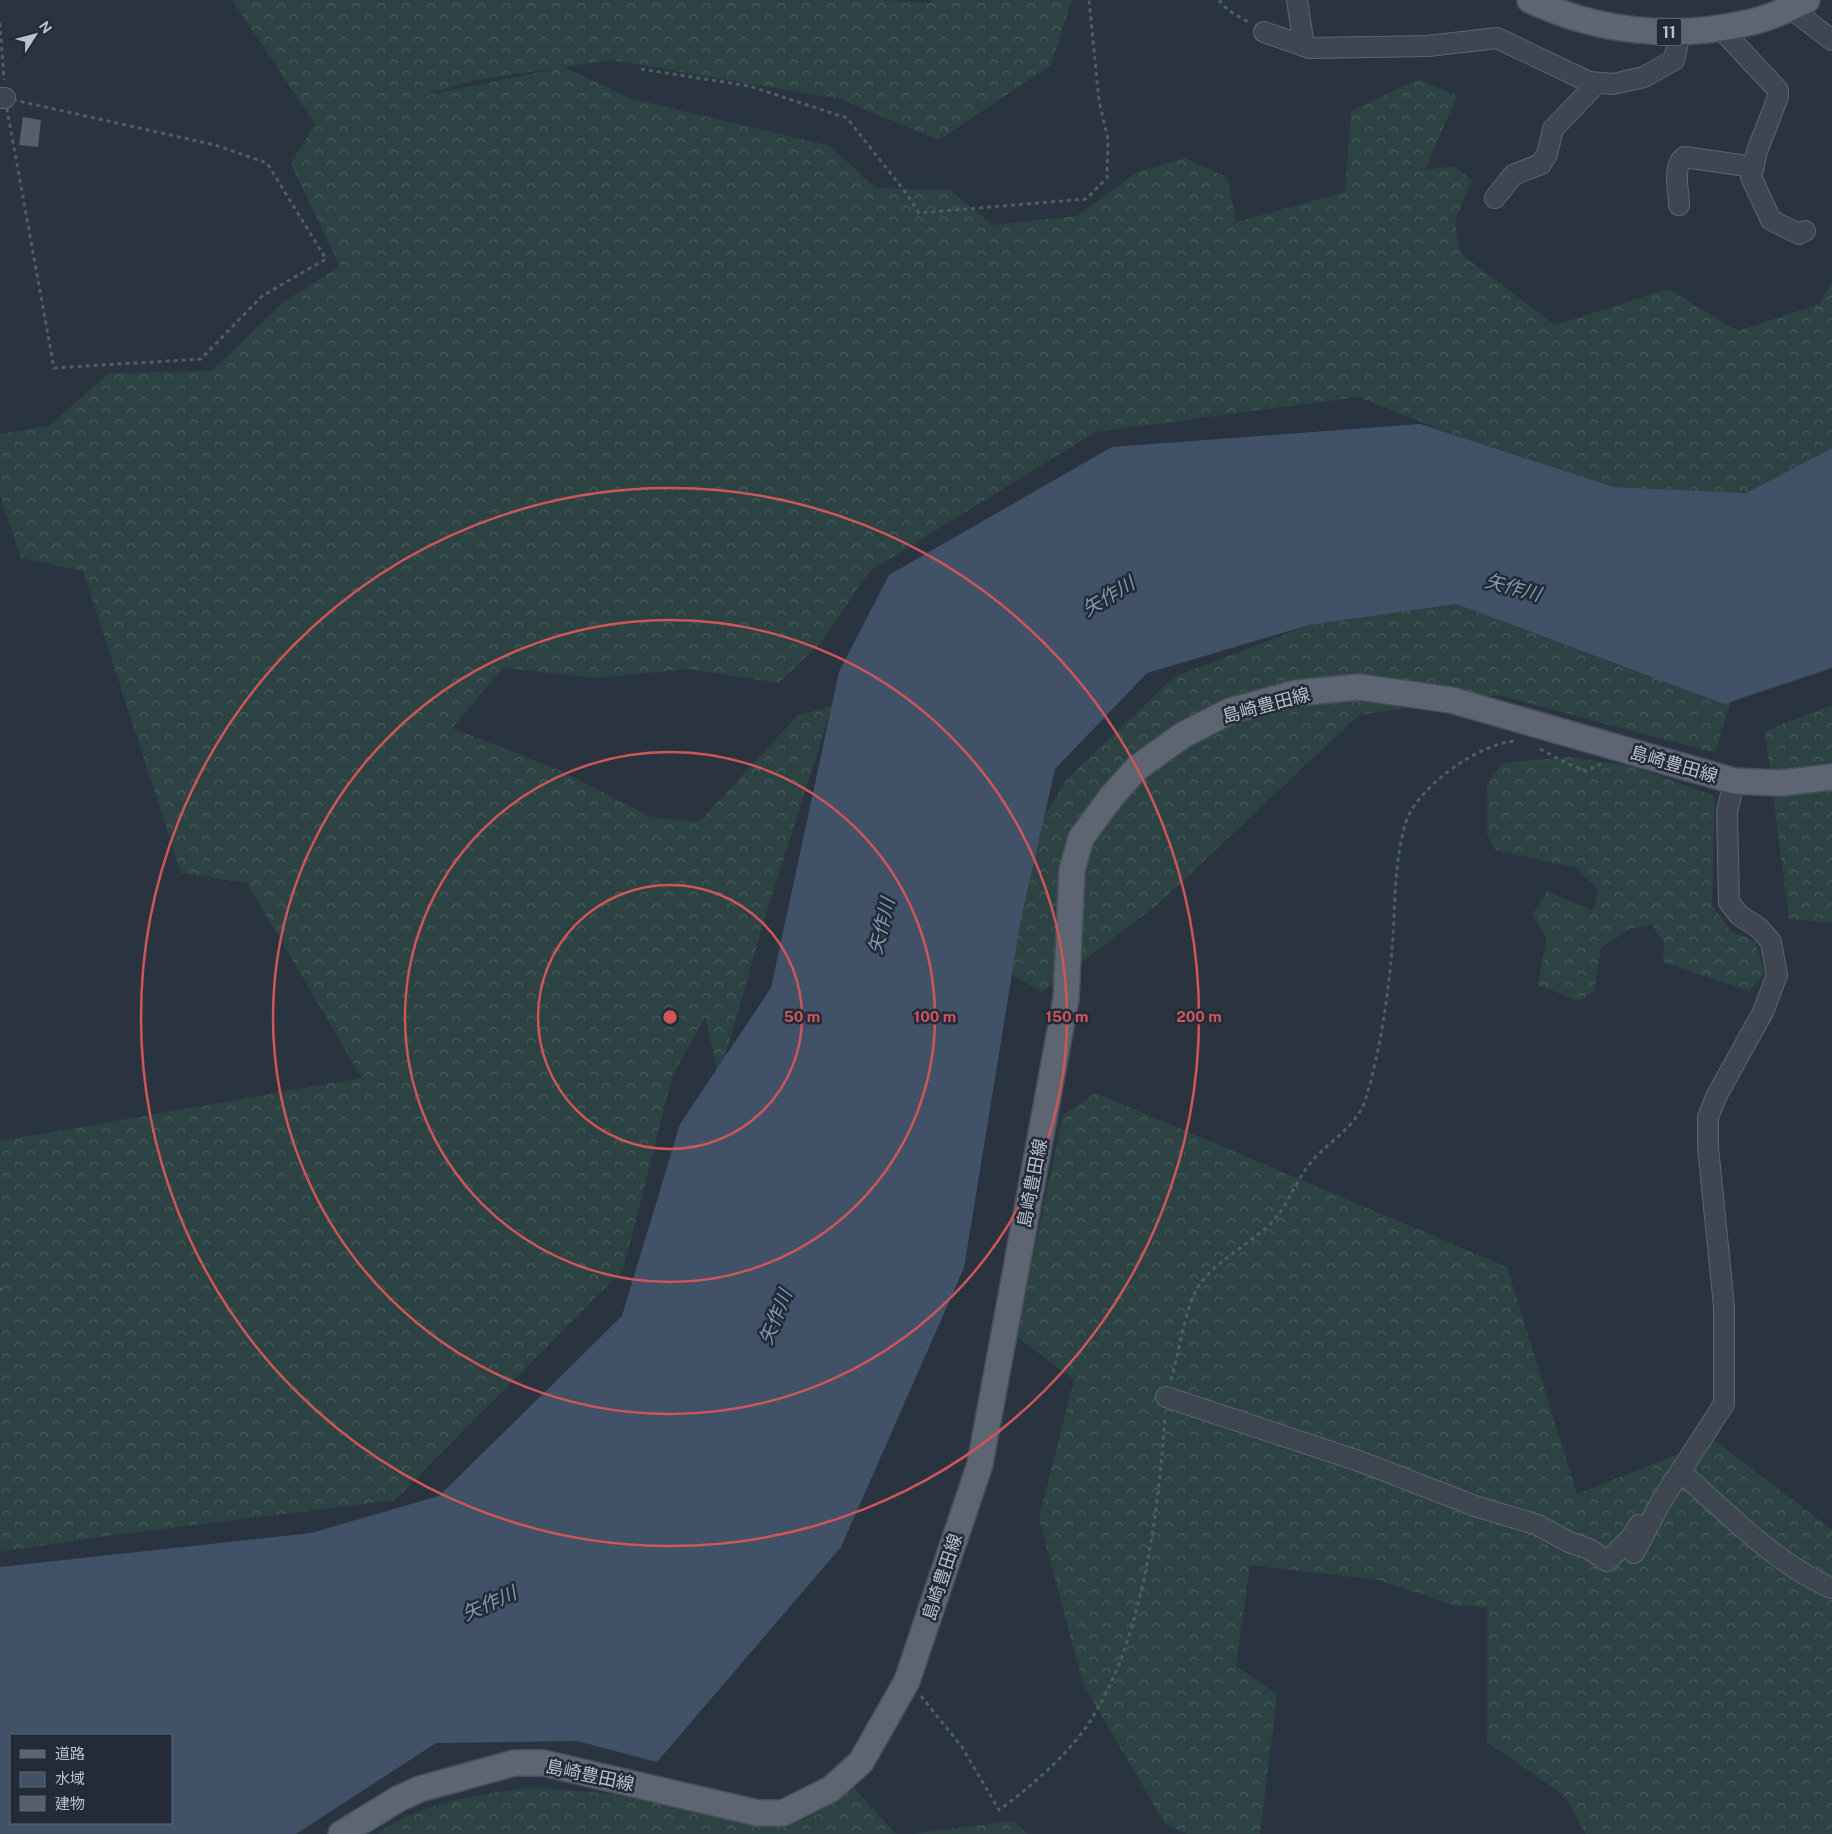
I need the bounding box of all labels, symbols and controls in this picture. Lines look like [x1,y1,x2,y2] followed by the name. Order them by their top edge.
[10,10,60,60] north arrow
[36,18,55,36] text: N
[1656,18,1682,46] road number: 11
[1483,569,1545,606] water label: 矢作川
[1078,571,1140,620] water label: 矢作川
[1220,683,1312,727] street label: 島崎豊田線
[1628,742,1720,786] street label: 島崎豊田線
[863,894,899,956] water label: 矢作川
[661,1008,679,1026] centre of rings
[784,1008,820,1025] text: 50 m
[914,1008,956,1025] text: 100 m
[1045,1008,1089,1025] text: 150 m
[1176,1008,1222,1025] text: 200 m
[1013,1137,1051,1229] street label: 島崎豊田線
[754,1285,797,1348] water label: 矢作川
[918,1531,966,1623] street label: 島崎豊田線
[458,1581,521,1625] water label: 矢作川
[10,1734,172,1824] legend
[55,1745,85,1762] text: 道路
[544,1755,636,1795] street label: 島崎豊田線
[55,1770,85,1787] text: 水域
[55,1795,85,1812] text: 建物

